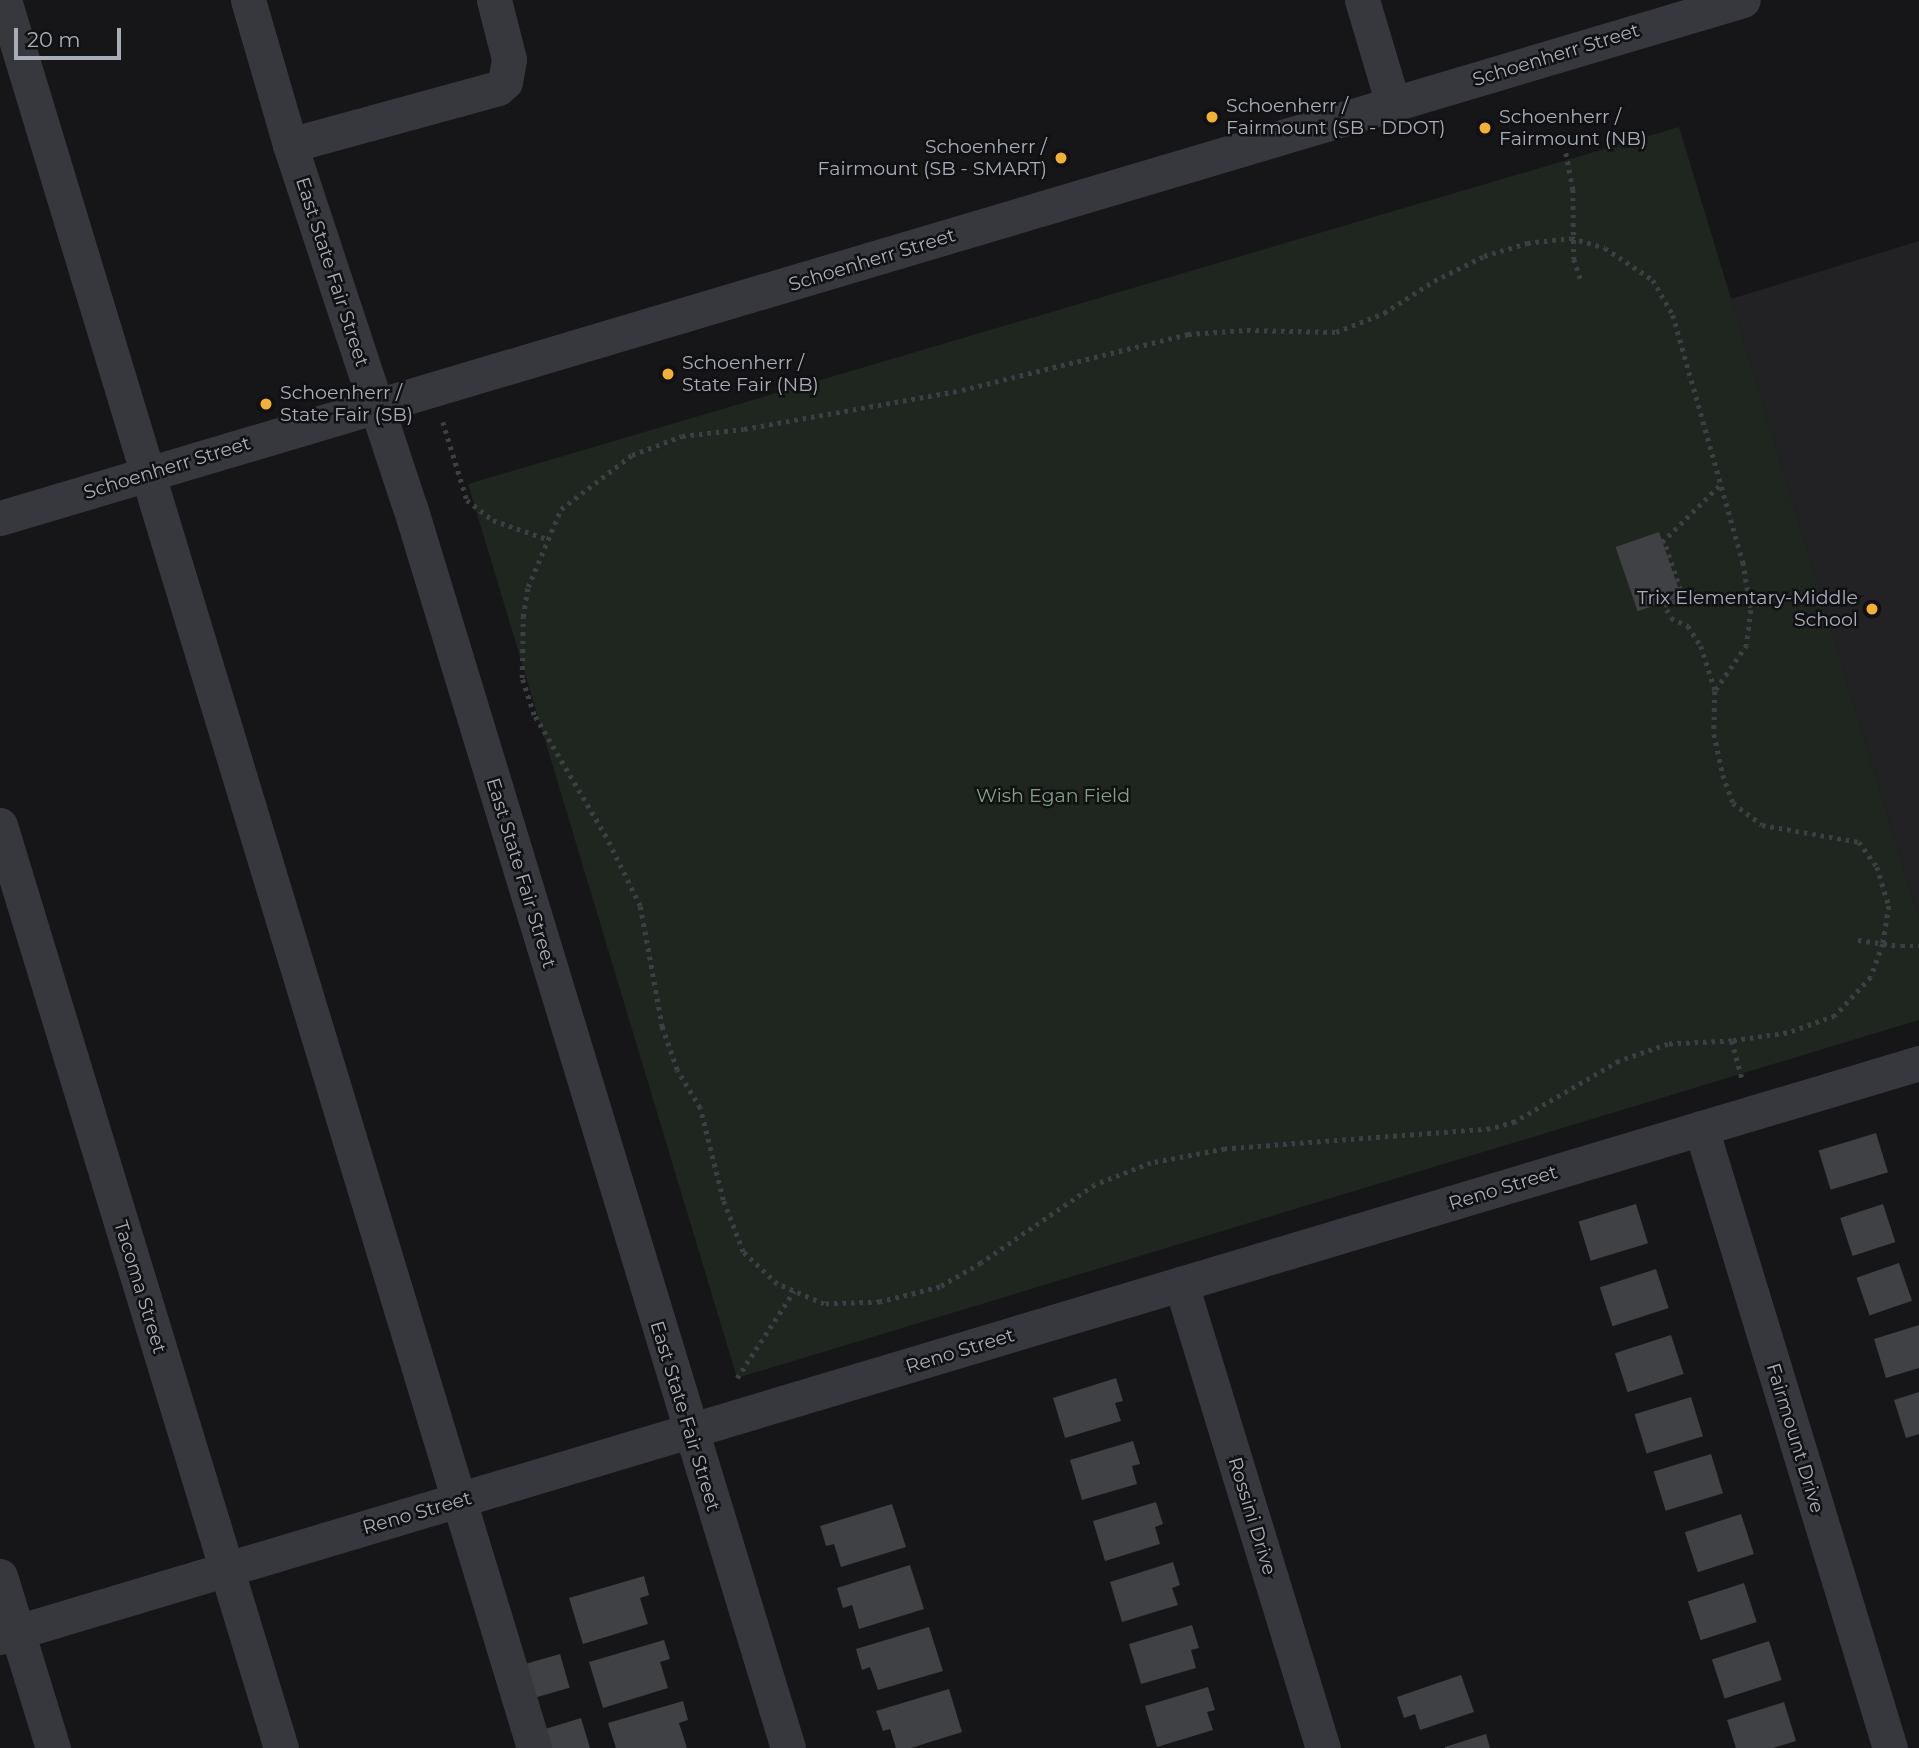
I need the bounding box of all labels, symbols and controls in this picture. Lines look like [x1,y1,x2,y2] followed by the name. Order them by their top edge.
[18,14,124,58] scale bar
[1470,19,1642,91] street label: Schoenherr Street
[27,27,81,52] text: 20 m
[1226,95,1446,139] place label: Schoenherr / Fairmount (SB - DDOT)
[1499,106,1647,150] place label: Schoenherr / Fairmount (NB)
[1204,109,1220,125] marker: Schoenherr / Fairmount (SB - DDOT)
[1477,120,1493,136] marker: Schoenherr / Fairmount (NB)
[818,136,1047,180] place label: Schoenherr / Fairmount (SB - SMART)
[1053,150,1069,166] marker: Schoenherr / Fairmount (SB - SMART)
[291,174,373,370] street label: East State Fair Street
[786,224,958,296] street label: Schoenherr Street
[682,352,819,396] place label: Schoenherr / State Fair (NB)
[660,366,676,382] marker: Schoenherr / State Fair (NB)
[280,382,413,426] place label: Schoenherr / State Fair (SB)
[258,396,274,412] marker: Schoenherr / State Fair (SB)
[81,432,253,504] street label: Schoenherr Street
[1637,587,1858,631] place label: Trix Elementary-Middle School
[1864,601,1880,617] marker: Trix Elementary-Middle School
[481,775,561,971] street label: East State Fair Street
[976,785,1130,807] park label: Wish Egan Field
[1446,1161,1560,1215] street label: Reno Street
[109,1218,171,1356] street label: Tacoma Street
[645,1318,725,1514] street label: East State Fair Street
[903,1324,1017,1378] street label: Reno Street
[1761,1360,1829,1516] street label: Fairmount Drive
[1223,1454,1281,1578] street label: Rossini Drive
[360,1487,474,1539] street label: Reno Street

